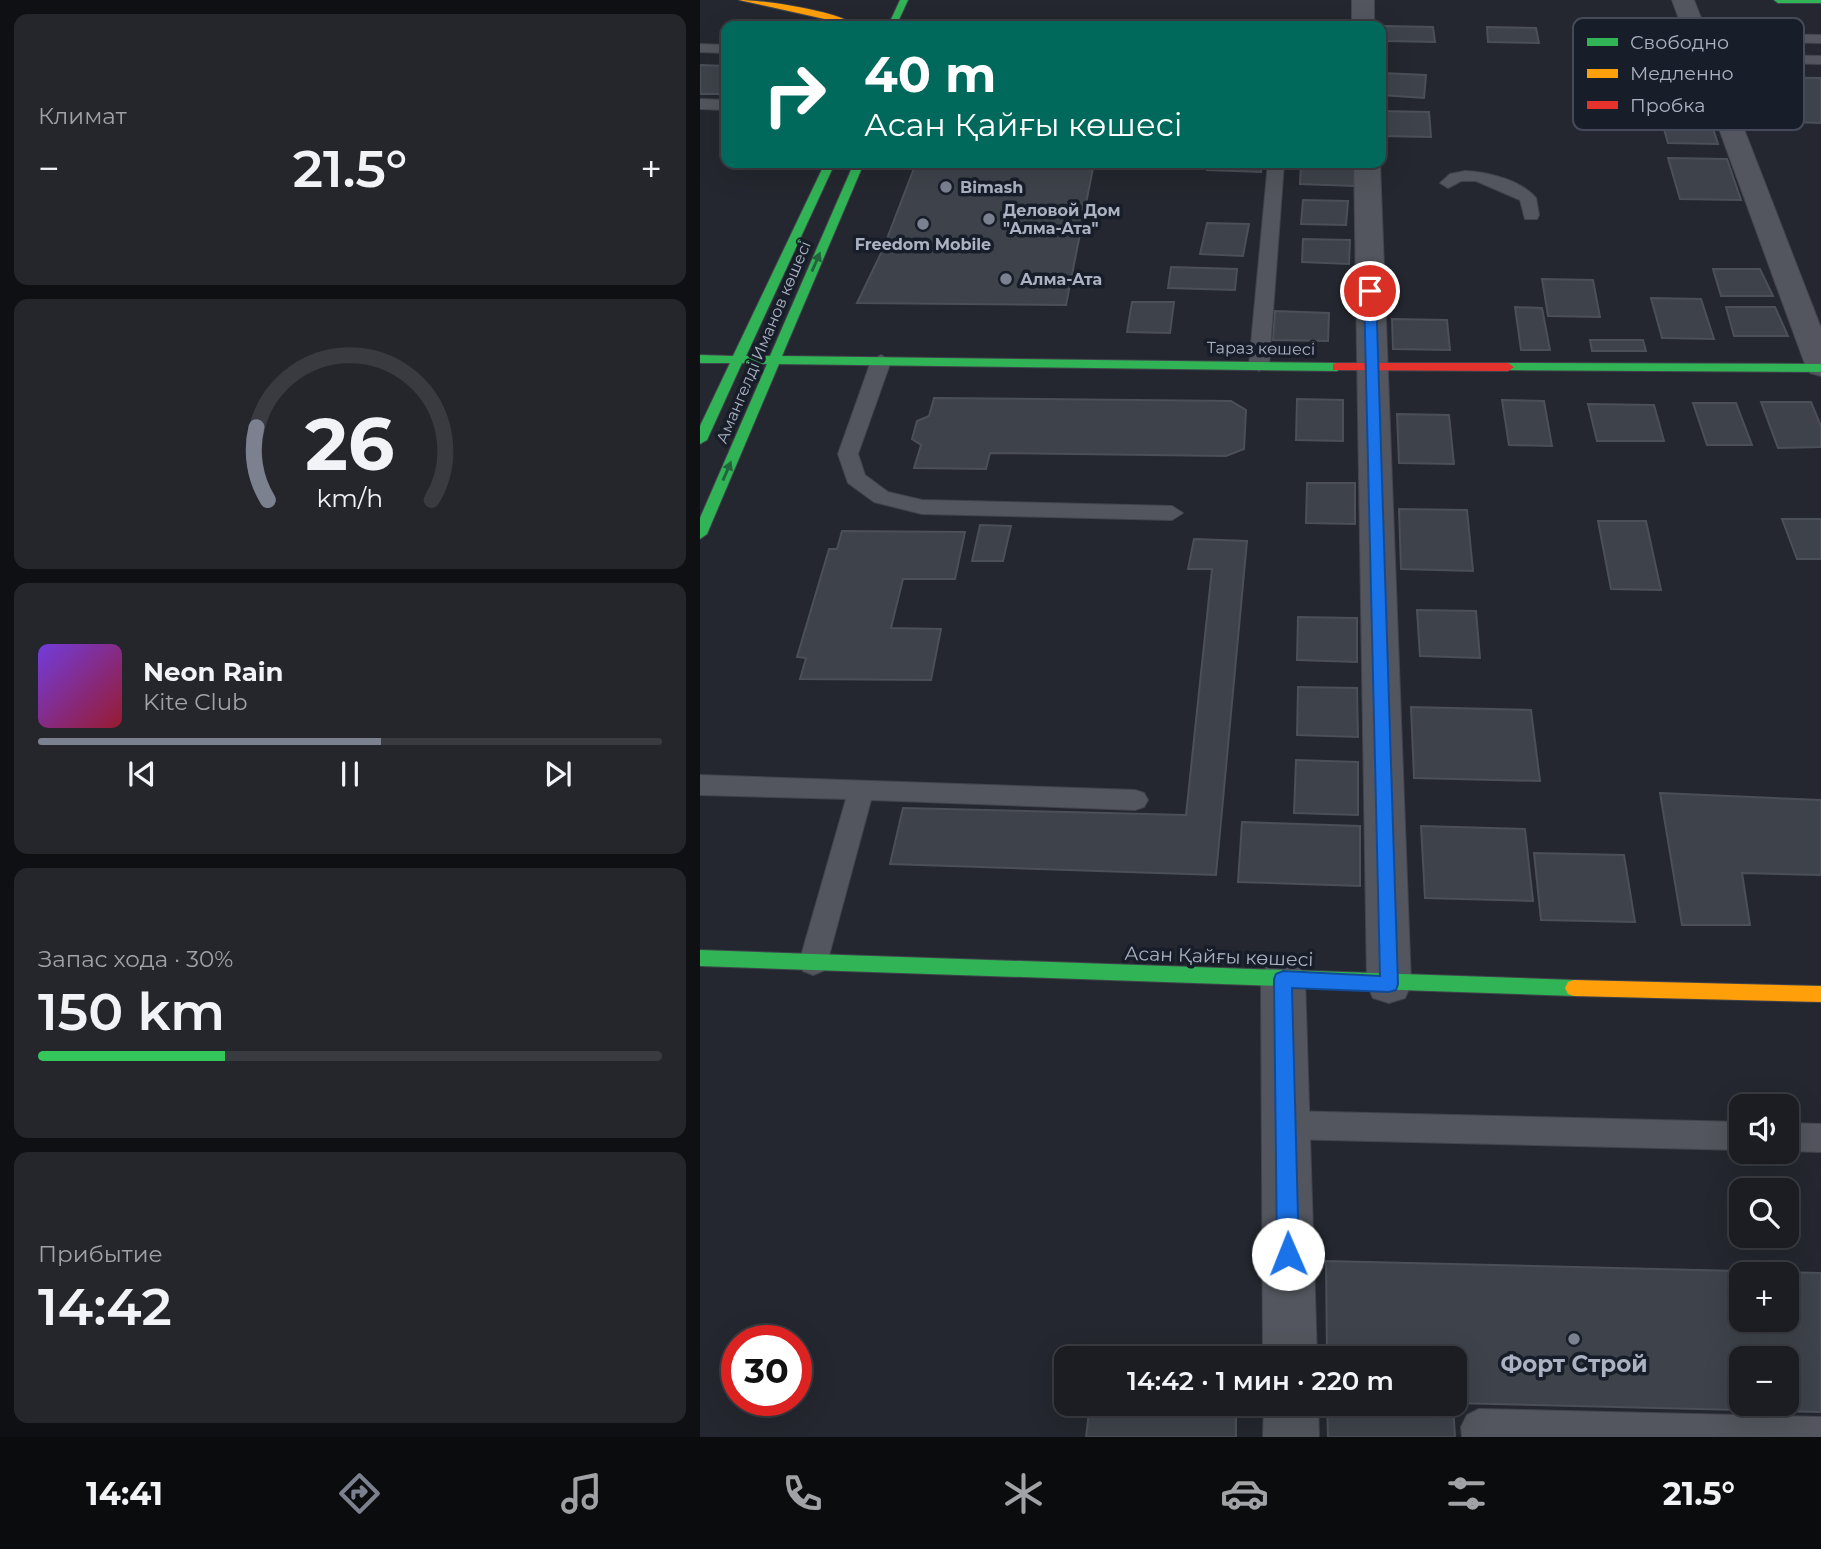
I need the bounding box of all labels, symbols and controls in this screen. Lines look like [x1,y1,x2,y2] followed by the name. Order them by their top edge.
[1573,18,1804,130] legend
[1630,31,1729,54] text: Свободно
[864,45,996,104] text: 40 m
[749,49,840,140] icon: right
[1630,62,1734,85] text: Медленно
[1630,94,1705,117] text: Пробка
[38,102,127,130] text: Климат
[864,105,1183,144] text: Асан Қайғы көшесі
[293,137,407,200] text: 21.5°
[38,145,60,192] text: −
[640,145,662,192] text: +
[960,178,1023,197] place label: Bimash
[938,179,954,195] marker: Bimash
[1003,201,1121,238] place label: Деловой Дом "Алма-Ата"
[981,211,997,227] marker: Деловой Дом "Алма-Ата"
[915,216,931,232] marker: Freedom Mobile
[855,235,991,254] place label: Freedom Mobile
[712,238,815,446] street label: Амангелді Иманов көшесі
[810,252,822,272] one-way arrow
[1340,261,1400,321] pin
[1020,270,1102,289] place label: Алма-Ата
[998,271,1014,287] marker: Алма-Ата
[1351,272,1389,310] icon: arrive
[1207,338,1315,359] street label: Тараз көшесі
[305,400,395,488] text: 26
[722,461,733,482] one-way arrow
[317,483,383,513] text: km/h
[143,656,284,688] text: Neon Rain
[143,688,248,716] text: Kite Club
[123,755,161,793] icon: previous
[331,755,369,793] icon: pause
[539,755,577,793] icon: next
[1124,942,1314,971] street label: Асан Қайғы көшесі
[38,945,233,973] text: Запас хода · 30%
[38,980,225,1043] text: 150 km
[1729,1094,1799,1416] map controls
[1729,1094,1799,1164] button: sound
[1729,1178,1799,1248] button: search
[1251,1217,1325,1291] position arrow
[38,1240,163,1268] text: Прибытие
[1729,1262,1799,1332] button: +
[38,1275,172,1338] text: 14:42
[721,1325,812,1416] speed limit sign: 30
[1566,1331,1582,1347] marker: Форт Строй
[1729,1346,1799,1416] button: −
[1500,1350,1648,1378] place label: Форт Строй
[1127,1365,1394,1397] text: 14:42 · 1 мин · 220 m
[335,1469,384,1518] icon: directions
[557,1469,606,1518] icon: music
[778,1469,827,1518] icon: phone
[999,1469,1048,1518] icon: climate
[1220,1469,1269,1518] icon: car
[1442,1469,1491,1518] icon: filters
[86,1474,163,1513] text: 14:41
[1663,1474,1735,1513] text: 21.5°

